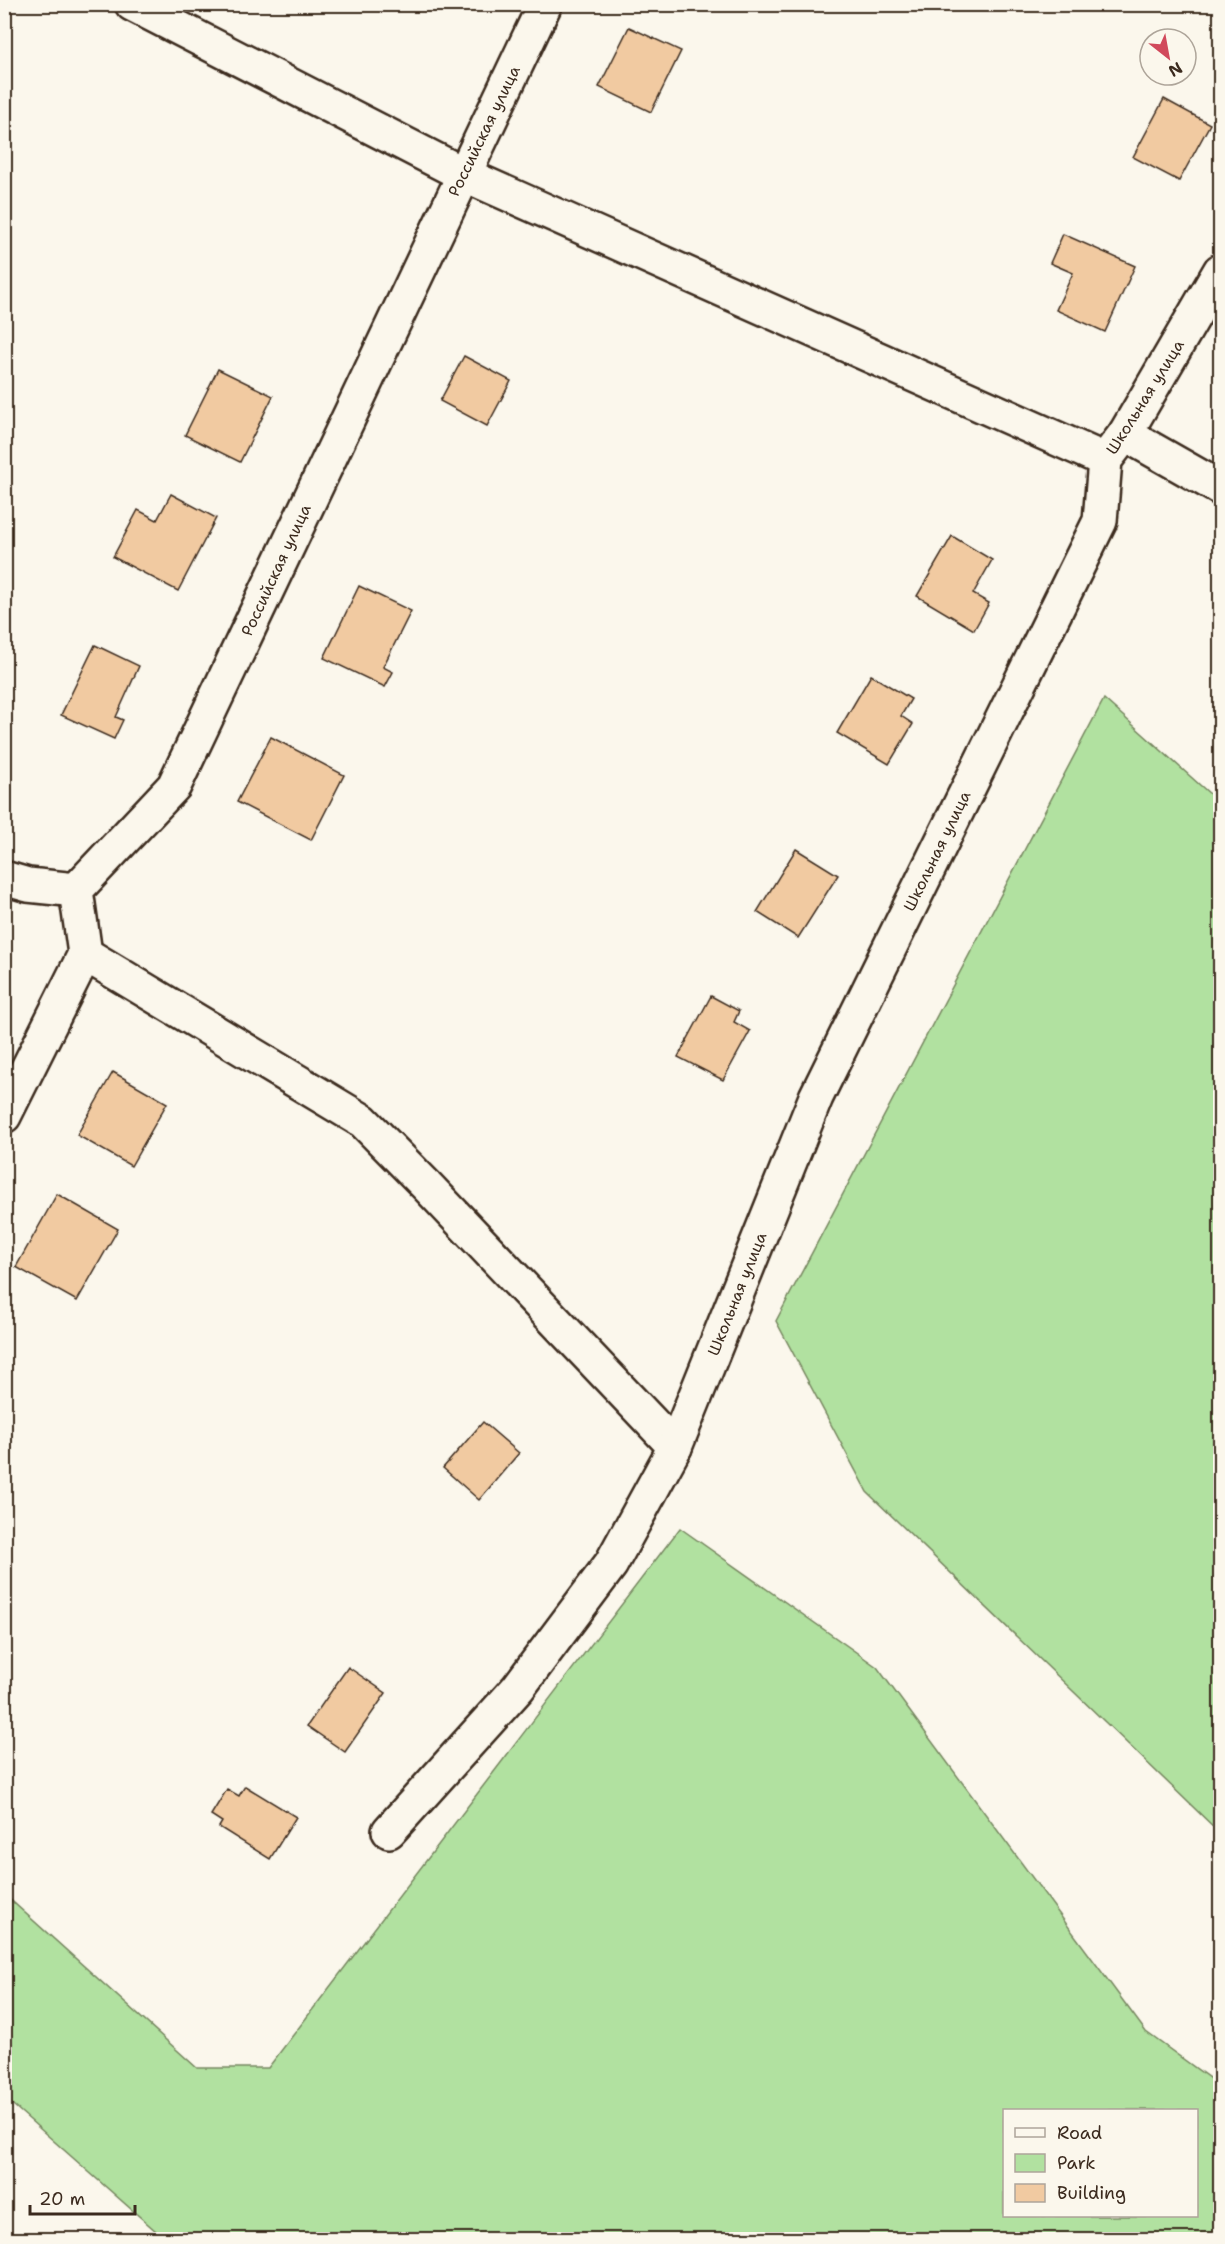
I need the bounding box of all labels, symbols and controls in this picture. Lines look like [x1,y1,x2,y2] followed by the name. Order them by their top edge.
[1138,27,1198,87] north arrow
[1165,57,1186,82] text: N
[443,62,525,200] street label: Российская улица
[1101,336,1189,458] street label: Школьная улица
[236,501,316,639] street label: Российская улица
[899,787,975,915] street label: Школьная улица
[703,1229,771,1359] street label: Школьная улица
[1003,2109,1198,2217] legend
[1057,2121,1102,2145] text: Road
[1057,2151,1096,2175] text: Park
[30,2178,135,2216] scale bar
[1057,2181,1126,2205] text: Building
[39,2187,85,2211] text: 20 m

